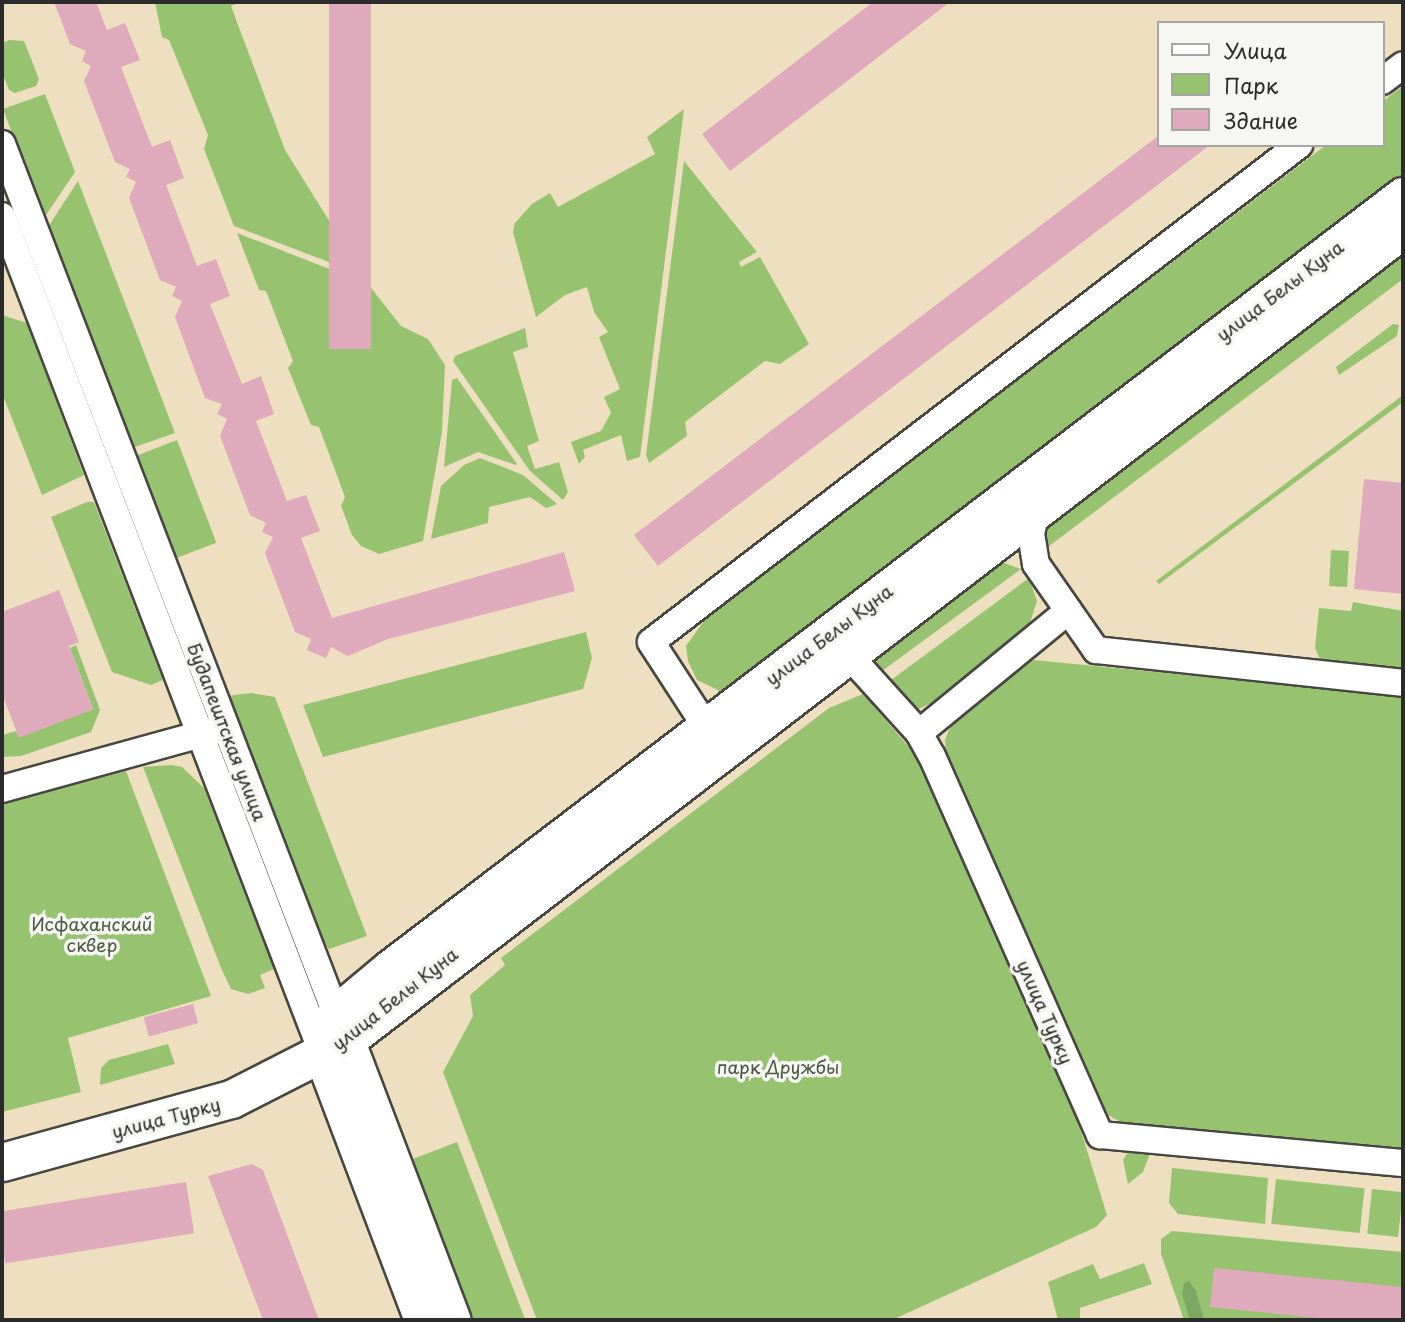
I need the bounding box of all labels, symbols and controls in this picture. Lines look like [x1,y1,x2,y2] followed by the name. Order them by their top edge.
[1156,21,1384,147] legend
[1224,34,1287,66] text: Улица
[1224,69,1278,101] text: Парк
[1224,104,1298,136] text: Здание
[1212,236,1348,346] street label: улица Белы Куна
[761,580,897,690] street label: улица Белы Куна
[183,640,271,824] street label: Будапештская улица
[32,914,152,956] park label: Исфаханский сквер
[328,943,462,1055] street label: улица Белы Куна
[1012,956,1078,1068] street label: улица Турку
[717,1056,839,1078] park label: парк Дружбы
[109,1093,223,1143] street label: улица Турку

